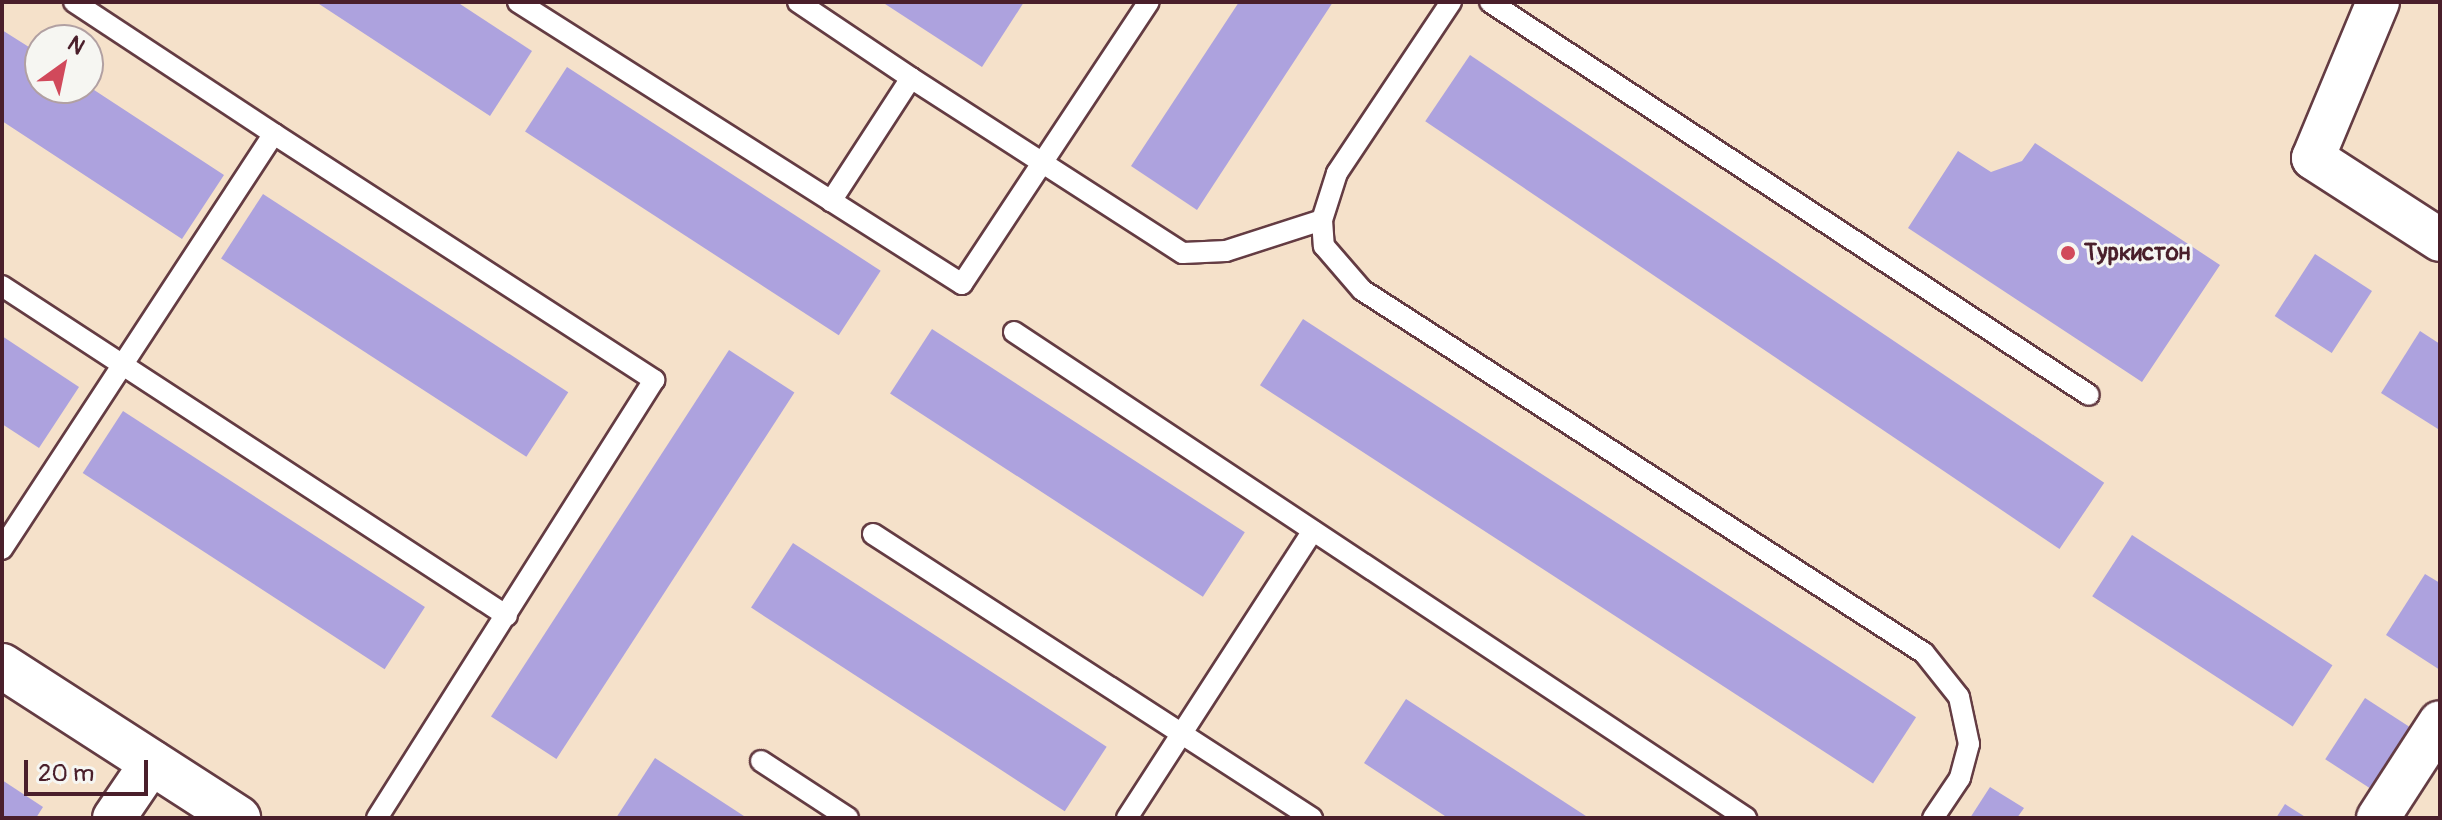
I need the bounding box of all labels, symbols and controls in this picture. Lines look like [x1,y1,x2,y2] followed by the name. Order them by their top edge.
[24,24,104,104] north arrow
[62,30,90,61] text: N
[2084,239,2191,267] place label: Туркистон
[2059,244,2077,262] marker: Туркистон
[28,744,152,794] scale bar
[38,759,94,788] text: 20 m

